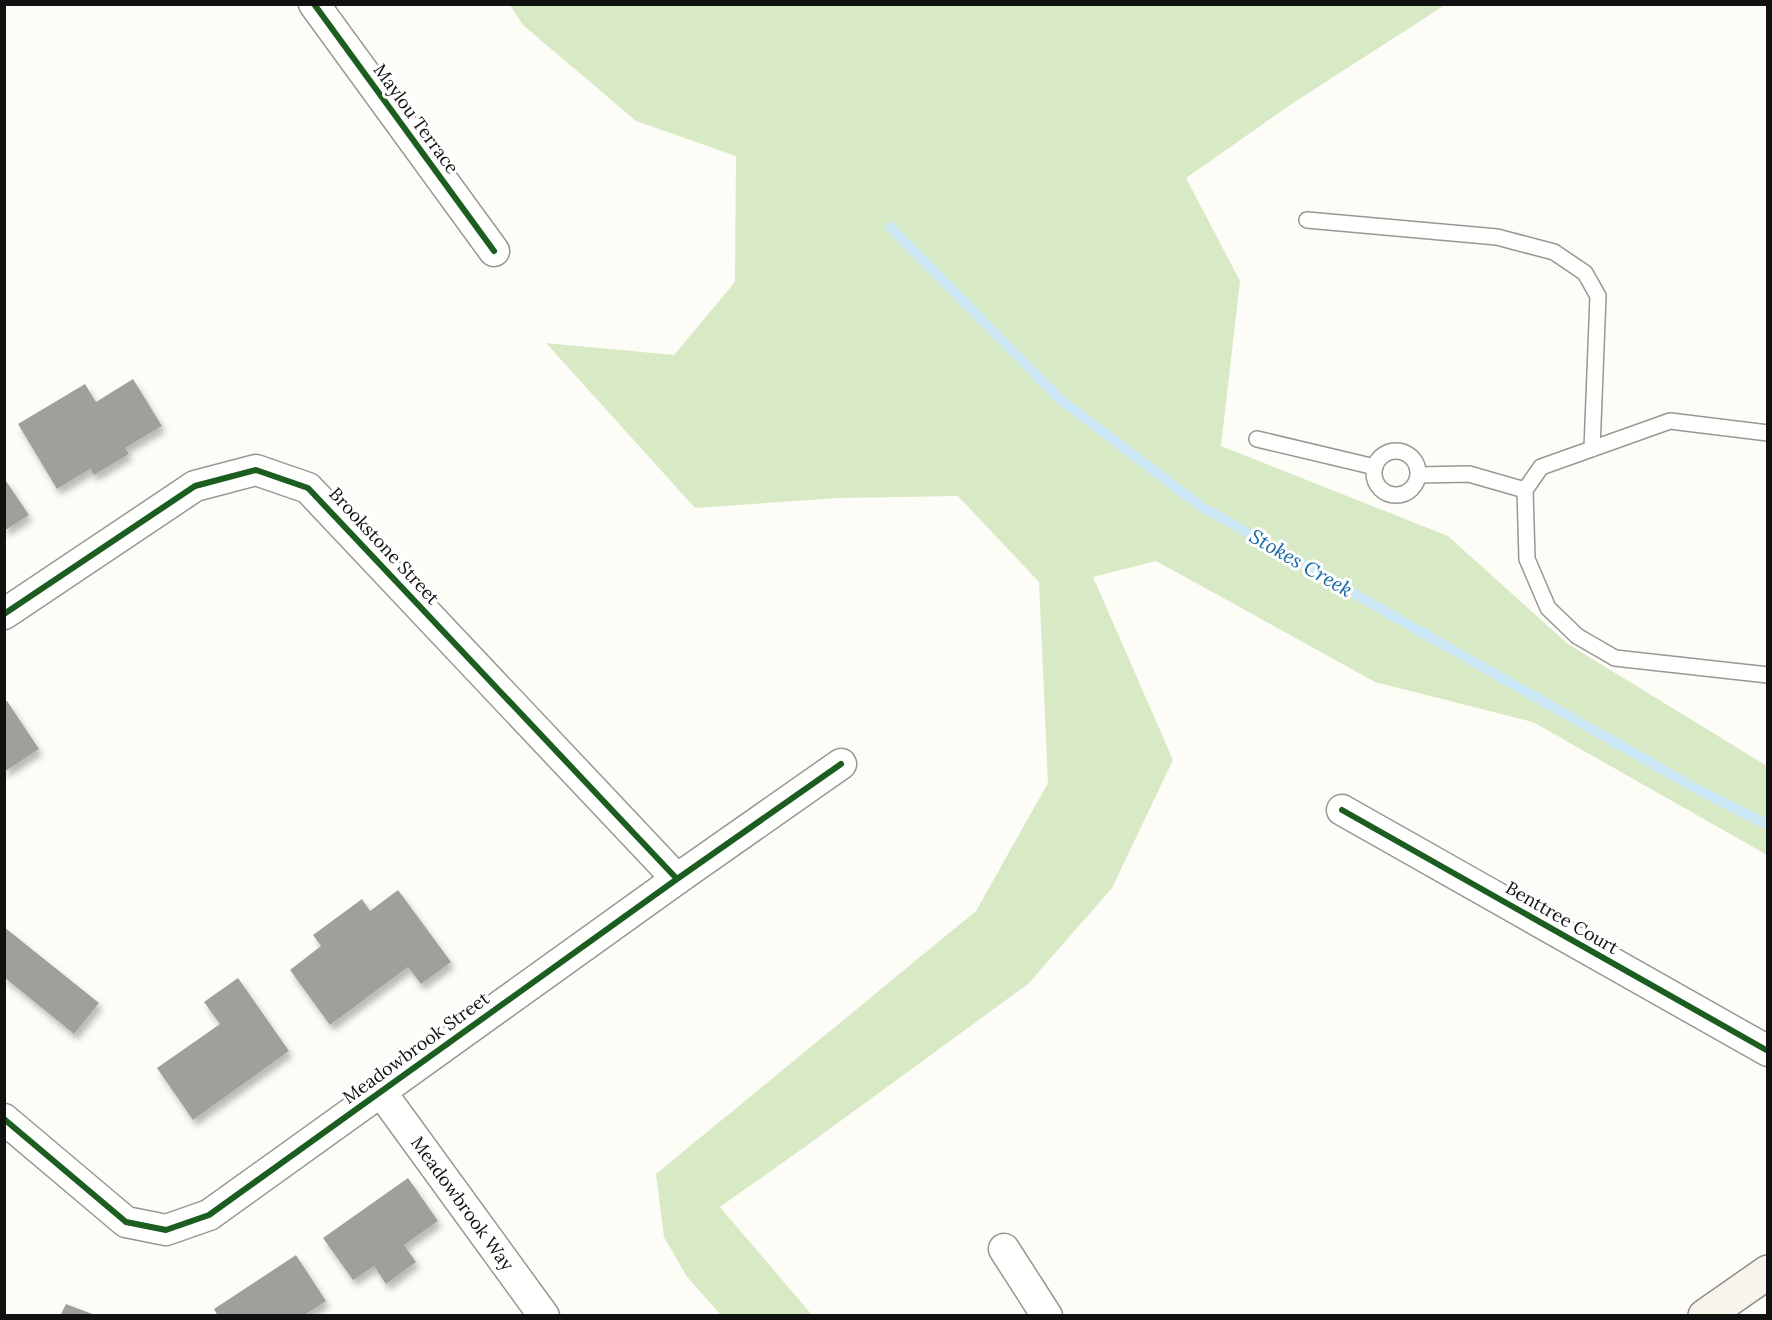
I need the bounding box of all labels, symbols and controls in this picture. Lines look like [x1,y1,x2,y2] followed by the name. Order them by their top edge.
[369,59,464,178] street label: Maylou Terrace
[324,482,445,609] street label: Brookstone Street
[1245,523,1357,602] water label: Stokes Creek
[1502,876,1623,959] street label: Benttree Court
[338,987,494,1109] street label: Meadowbrook Street
[406,1132,519,1275] street label: Meadowbrook Way

